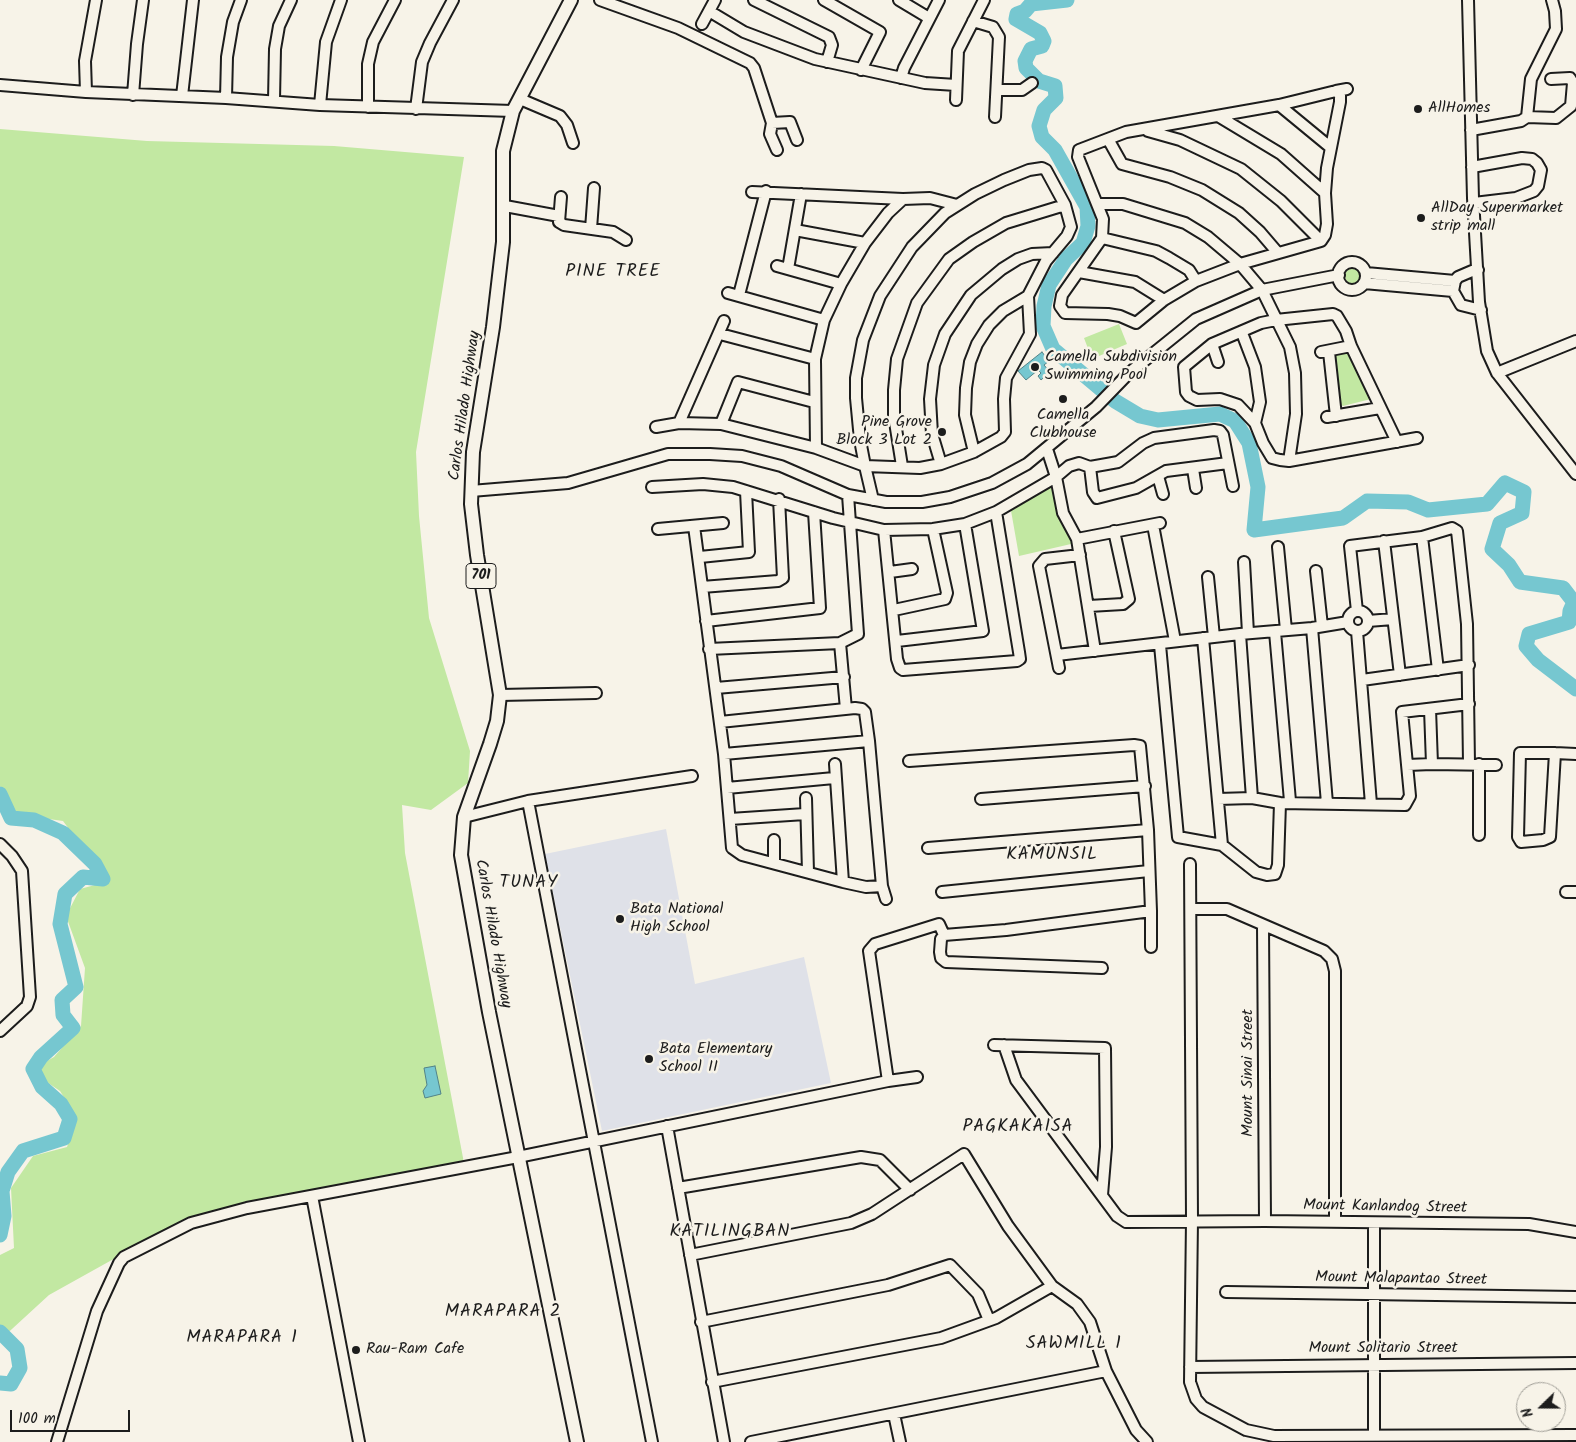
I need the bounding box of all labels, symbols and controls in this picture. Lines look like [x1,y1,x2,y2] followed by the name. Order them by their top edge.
[1428,99,1490,119] place label: AllHomes
[1412,103,1424,115] marker: AllHomes
[1431,199,1563,237] place label: AllDay Supermarket strip mall
[1415,212,1427,224] marker: AllDay Supermarket strip mall
[564,262,662,284] district label: PINE TREE
[446,330,486,482] street label: Carlos Hilado Highway
[1045,348,1177,386] place label: Camella Subdivision Swimming Pool
[1029,361,1041,373] marker: Camella Subdivision Swimming Pool
[1057,393,1069,405] marker: Camella Clubhouse
[1029,406,1097,444] place label: Camella Clubhouse
[836,413,932,451] place label: Pine Grove Block 3 Lot 2
[936,426,948,438] marker: Pine Grove Block 3 Lot 2
[466,564,496,588] road number: 701
[1005,845,1099,867] district label: KAMUNSIL
[469,858,515,1010] street label: Carlos Hilado Highway
[499,873,559,895] district label: TUNAY
[630,900,723,938] place label: Bata National High School
[614,913,626,925] marker: Bata National High School
[1239,1009,1259,1137] street label: Mount Sinai Street
[659,1040,772,1078] place label: Bata Elementary School II
[643,1053,655,1065] marker: Bata Elementary School II
[961,1117,1075,1139] district label: PAGKAKAISA
[1303,1197,1467,1219] street label: Mount Kanlandog Street
[668,1222,792,1244] district label: KATILINGBAN
[1315,1269,1487,1291] street label: Mount Malapantao Street
[444,1302,562,1324] district label: MARAPARA 2
[185,1328,299,1350] district label: MARAPARA 1
[1025,1334,1123,1356] district label: SAWMILL 1
[1308,1339,1458,1359] street label: Mount Solitario Street
[366,1340,464,1360] place label: Rau-Ram Cafe
[350,1344,362,1356] marker: Rau-Ram Cafe
[1516,1382,1566,1432] north arrow
[12,1400,132,1432] scale bar
[1516,1404,1540,1420] text: N
[18,1407,56,1431] text: 100 m

